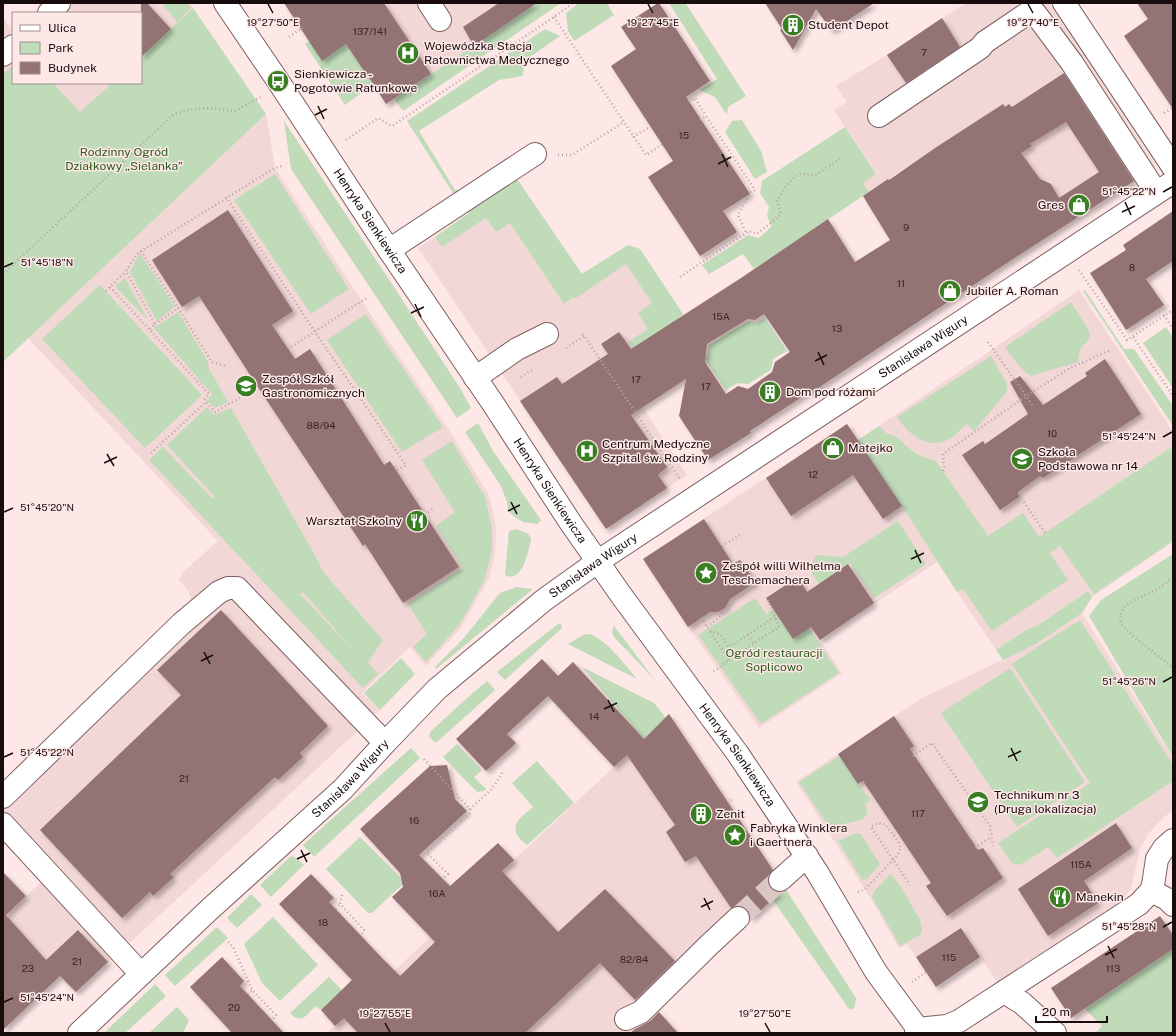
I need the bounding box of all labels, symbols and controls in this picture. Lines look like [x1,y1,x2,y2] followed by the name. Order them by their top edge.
[12,12,142,84] legend
[780,12,806,38] building icon: Student Depot
[247,16,299,28] text: 19°27'50"E
[627,16,679,28] text: 19°27'45"E
[1007,16,1059,28] text: 19°27'40"E
[808,18,889,32] place label: Student Depot
[48,21,76,35] text: Ulica
[353,25,387,37] house number: 137/141
[424,39,569,67] place label: Wojewódzka Stacja Ratownictwa Medycznego
[395,40,421,66] hospital icon: Wojewódzka Stacja Ratownictwa Medycznego
[48,41,74,55] text: Park
[921,46,927,58] house number: 7
[48,61,97,75] text: Budynek
[294,67,418,95] place label: Sienkiewicza - Pogotowie Ratunkowe
[265,68,291,94] bus stop icon: Sienkiewicza - Pogotowie Ratunkowe
[679,129,689,141] house number: 15
[65,145,183,173] park label: Rodzinny Ogród Działkowy „Sielanka”
[331,166,410,276] street label: Henryka Sienkiewicza
[1102,185,1156,197] text: 51°45'22"N
[1066,192,1092,218] shop icon: Gres
[1038,198,1064,212] place label: Gres
[903,221,909,233] house number: 9
[21,256,73,268] text: 51°45'18"N
[1129,261,1135,273] house number: 8
[897,277,905,289] house number: 11
[937,278,963,304] shop icon: Jubiler A. Roman
[966,284,1058,298] place label: Jubiler A. Roman
[712,310,730,322] house number: 15A
[876,312,971,381] street label: Stanisława Wigury
[832,322,842,334] house number: 13
[262,372,365,400] place label: Zespół Szkół Gastronomicznych
[233,373,259,399] school or university icon: Zespół Szkół Gastronomicznych
[631,373,641,385] house number: 17
[757,379,783,405] building icon: Dom pod różami
[701,380,711,392] house number: 17
[786,385,875,399] place label: Dom pod różami
[307,419,335,431] house number: 88/94
[1047,427,1057,439] house number: 10
[1102,430,1156,442] text: 51°45'24"N
[510,435,590,546] street label: Henryka Sienkiewicza
[820,435,846,461] shop icon: Matejko
[602,437,710,465] place label: Centrum Medyczne Szpital św. Rodziny
[574,438,600,464] hospital icon: Centrum Medyczne Szpital św. Rodziny
[848,441,893,455] place label: Matejko
[1038,445,1139,473] place label: Szkoła Podstawowa nr 14
[1009,446,1035,472] school or university icon: Szkoła Podstawowa nr 14
[808,468,818,480] house number: 12
[20,501,74,513] text: 51°45'20"N
[404,508,430,534] restaurant icon: Warsztat Szkolny
[306,514,403,528] place label: Warsztat Szkolny
[546,530,640,601] street label: Stanisława Wigury
[722,559,841,587] place label: Zespół willi Wilhelma Teschemachera
[693,560,719,586] place icon: Zespół willi Wilhelma Teschemachera
[725,646,823,674] park label: Ogród restauracji Soplicowo
[1102,675,1156,687] text: 51°45'26"N
[696,701,778,809] street label: Henryka Sienkiewicza
[589,710,599,722] house number: 14
[309,736,392,821] street label: Stanisława Wigury
[20,746,74,758] text: 51°45'22"N
[179,772,189,784] house number: 21
[994,788,1097,816] place label: Technikum nr 3 (Druga lokalizacja)
[965,789,991,815] school or university icon: Technikum nr 3 (Druga lokalizacja)
[688,801,714,827] building icon: Zenit
[716,807,745,821] place label: Zenit
[911,807,925,819] house number: 117
[409,814,419,826] house number: 16
[750,821,847,849] place label: Fabryka Winklera i Gaertnera
[722,822,748,848] place icon: Fabryka Winklera i Gaertnera
[1070,858,1092,870] house number: 115A
[1047,884,1073,910] restaurant icon: Manekin
[428,887,446,899] house number: 16A
[1076,890,1124,904] place label: Manekin
[318,916,328,928] house number: 18
[1102,920,1156,932] text: 51°45'28"N
[942,951,956,963] house number: 115
[620,953,648,965] house number: 82/84
[72,955,82,967] house number: 21
[22,962,34,974] house number: 23
[1106,962,1120,974] house number: 113
[20,991,74,1003] text: 51°45'24"N
[1036,998,1107,1024] scale bar
[228,1001,240,1013] house number: 20
[1042,1005,1070,1019] text: 20 m
[359,1007,411,1019] text: 19°27'55"E
[739,1007,791,1019] text: 19°27'50"E

